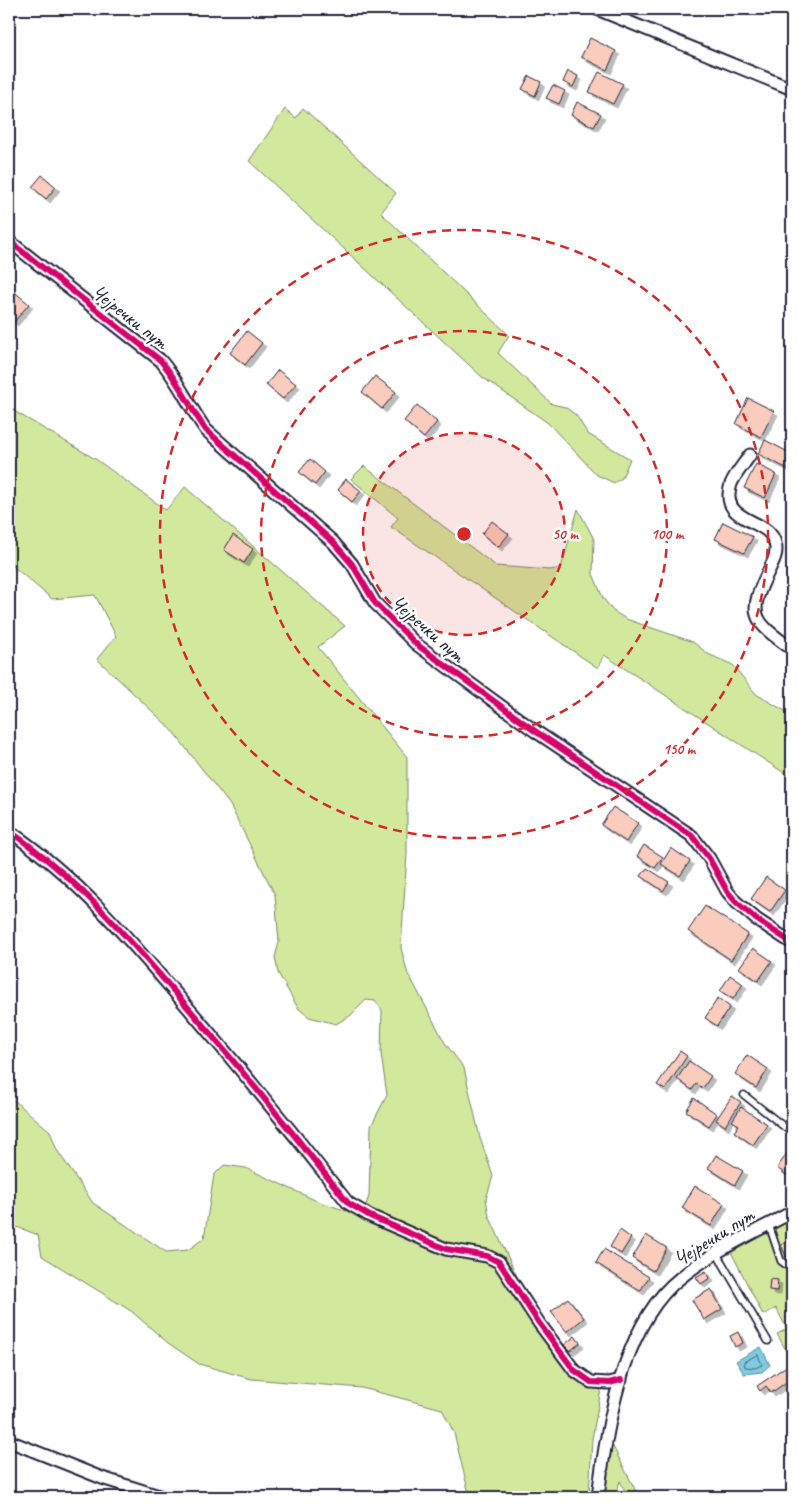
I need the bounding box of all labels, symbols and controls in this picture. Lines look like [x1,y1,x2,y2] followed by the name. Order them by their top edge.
[87,279,175,356] street label: Чејречки пут
[455,525,473,543] centre of rings
[552,525,579,544] text: 50 m
[651,525,685,544] text: 100 m
[386,590,472,669] street label: Чејречки пут
[663,740,697,759] text: 150 m
[669,1202,760,1272] street label: Чејречки пут

